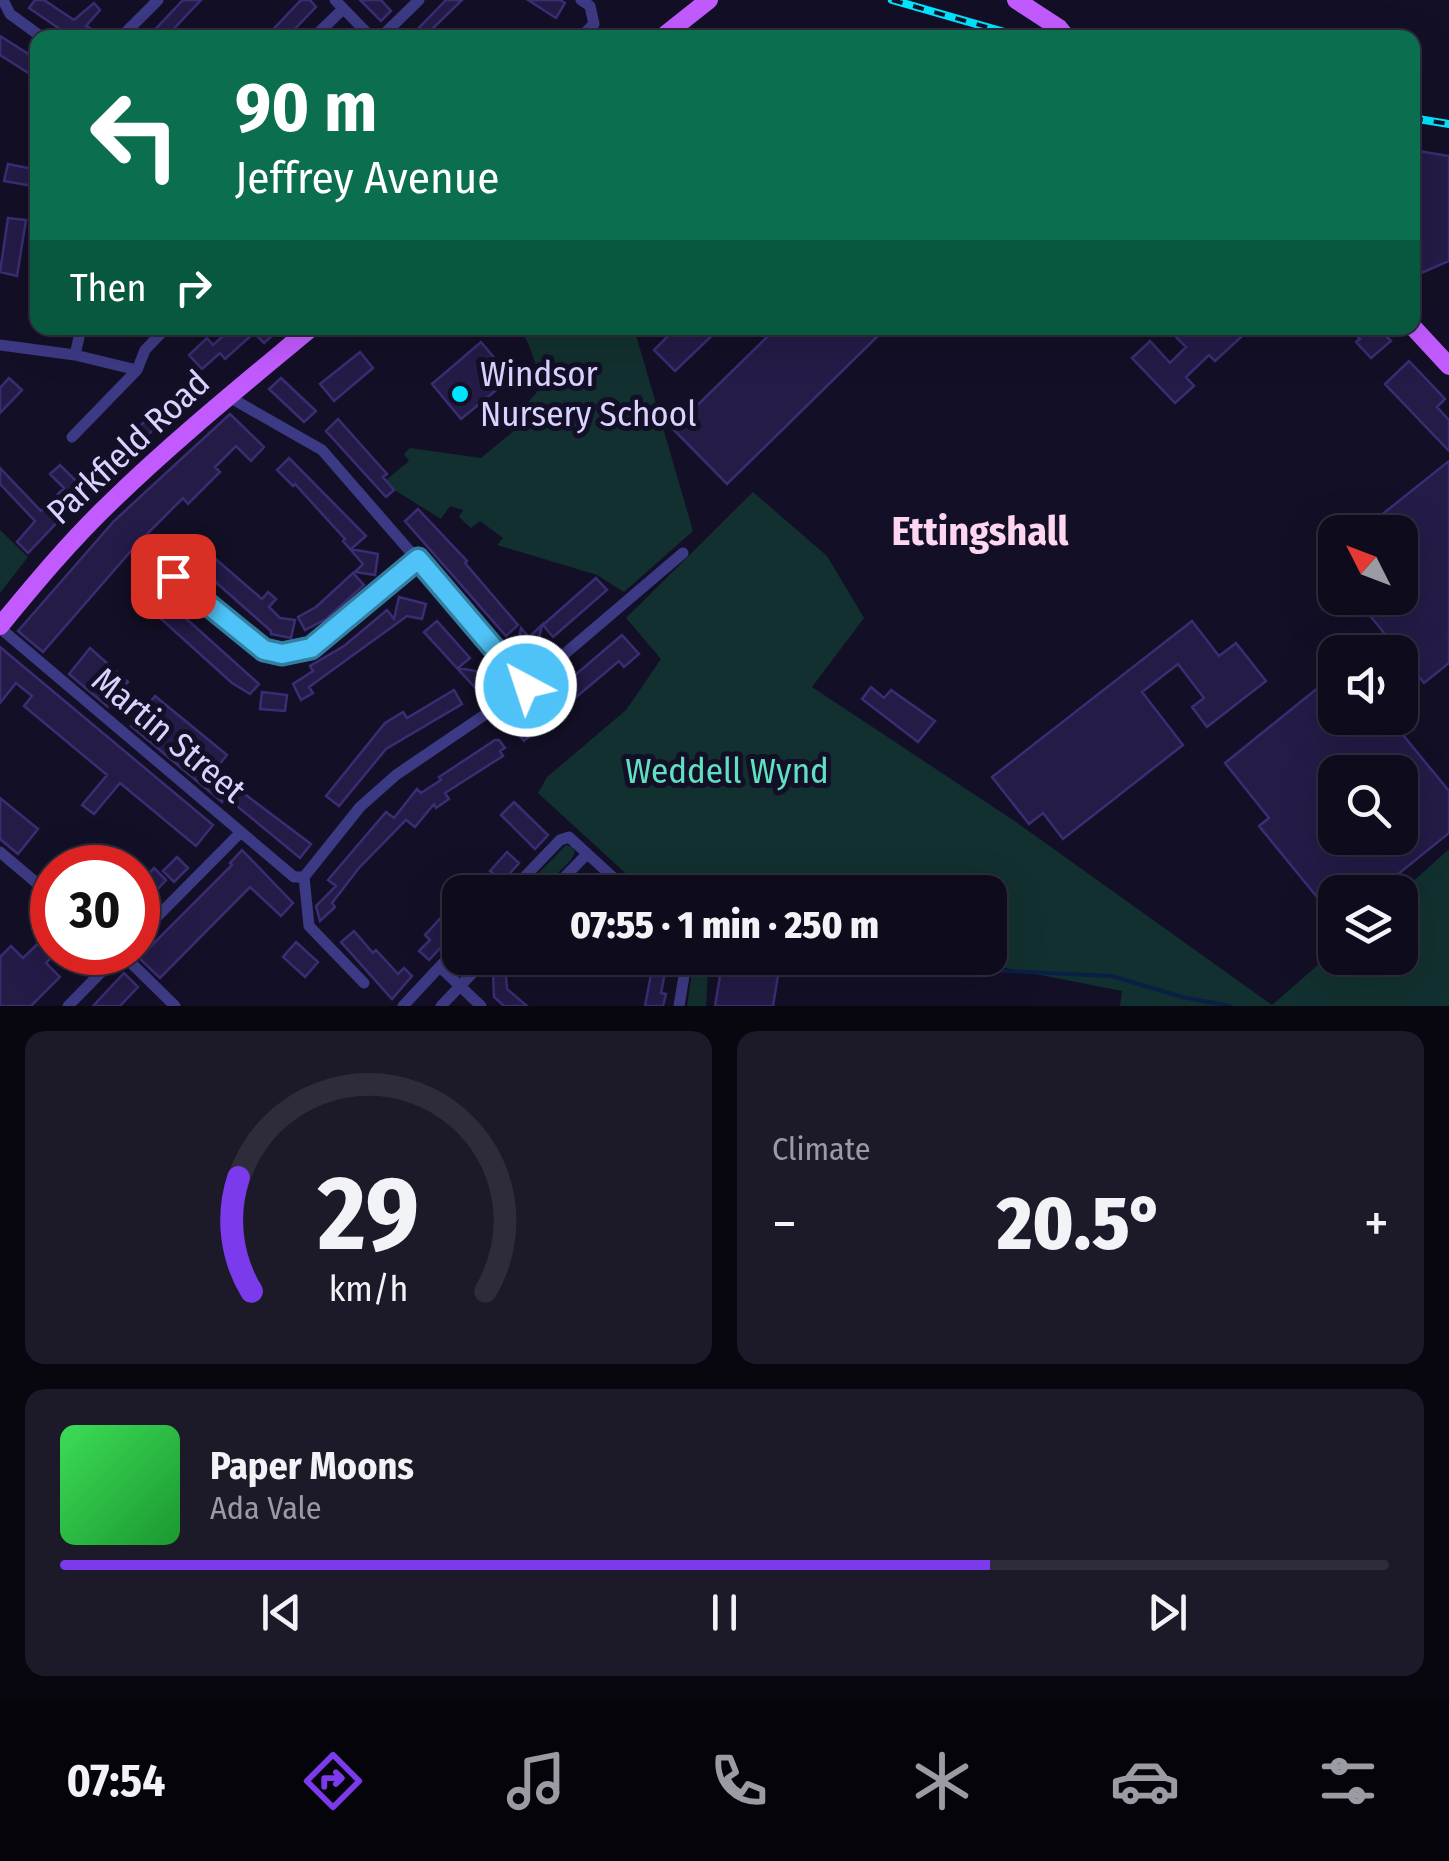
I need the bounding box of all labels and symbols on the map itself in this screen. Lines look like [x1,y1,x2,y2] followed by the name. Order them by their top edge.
[480,353,696,435] place label: Windsor Nursery School
[38,361,218,533] street label: Parkfield Road
[449,383,471,405] marker: Windsor Nursery School
[891,508,1070,556] district label: Ettingshall
[1318,515,1418,615] north arrow
[131,534,216,619] pin
[474,634,578,738] position arrow
[84,659,255,812] street label: Martin Street
[625,750,829,792] park label: Weddell Wynd
[30,845,160,975] speed limit sign: 30

